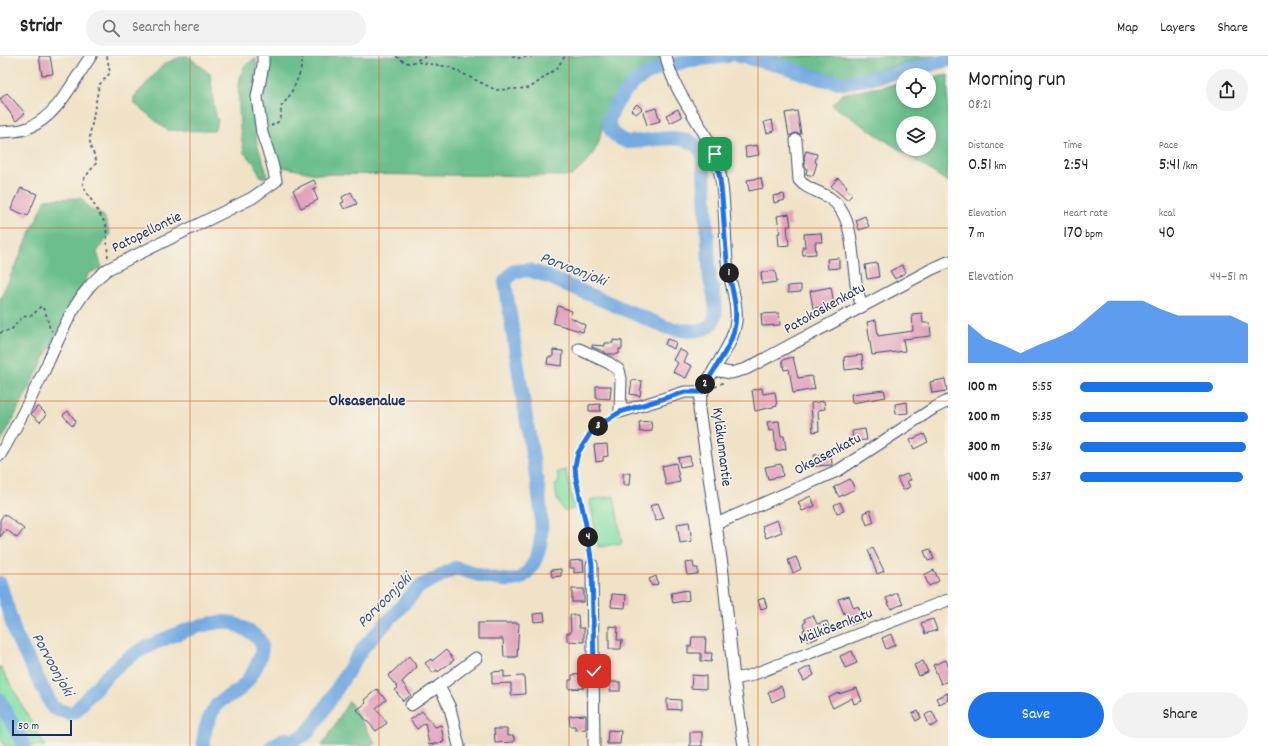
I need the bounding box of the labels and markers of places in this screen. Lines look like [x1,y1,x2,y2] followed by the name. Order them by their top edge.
[698,137,732,171] pin
[719,263,739,283] pin: 1
[695,374,715,394] pin: 2
[588,416,608,436] pin: 3
[578,527,598,547] pin: 4
[577,654,611,688] pin

